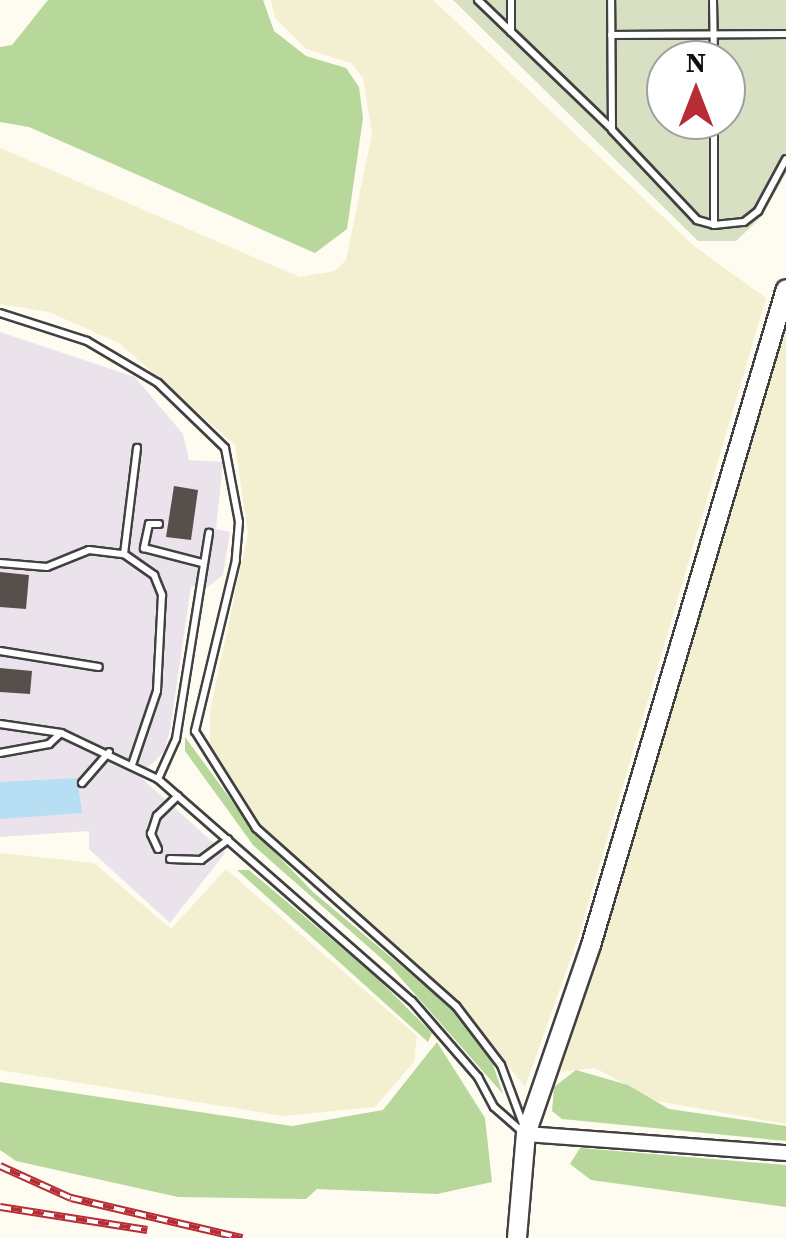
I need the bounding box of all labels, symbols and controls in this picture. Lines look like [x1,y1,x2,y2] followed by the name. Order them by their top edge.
[646,40,746,140] north arrow
[686,43,706,81] text: N

